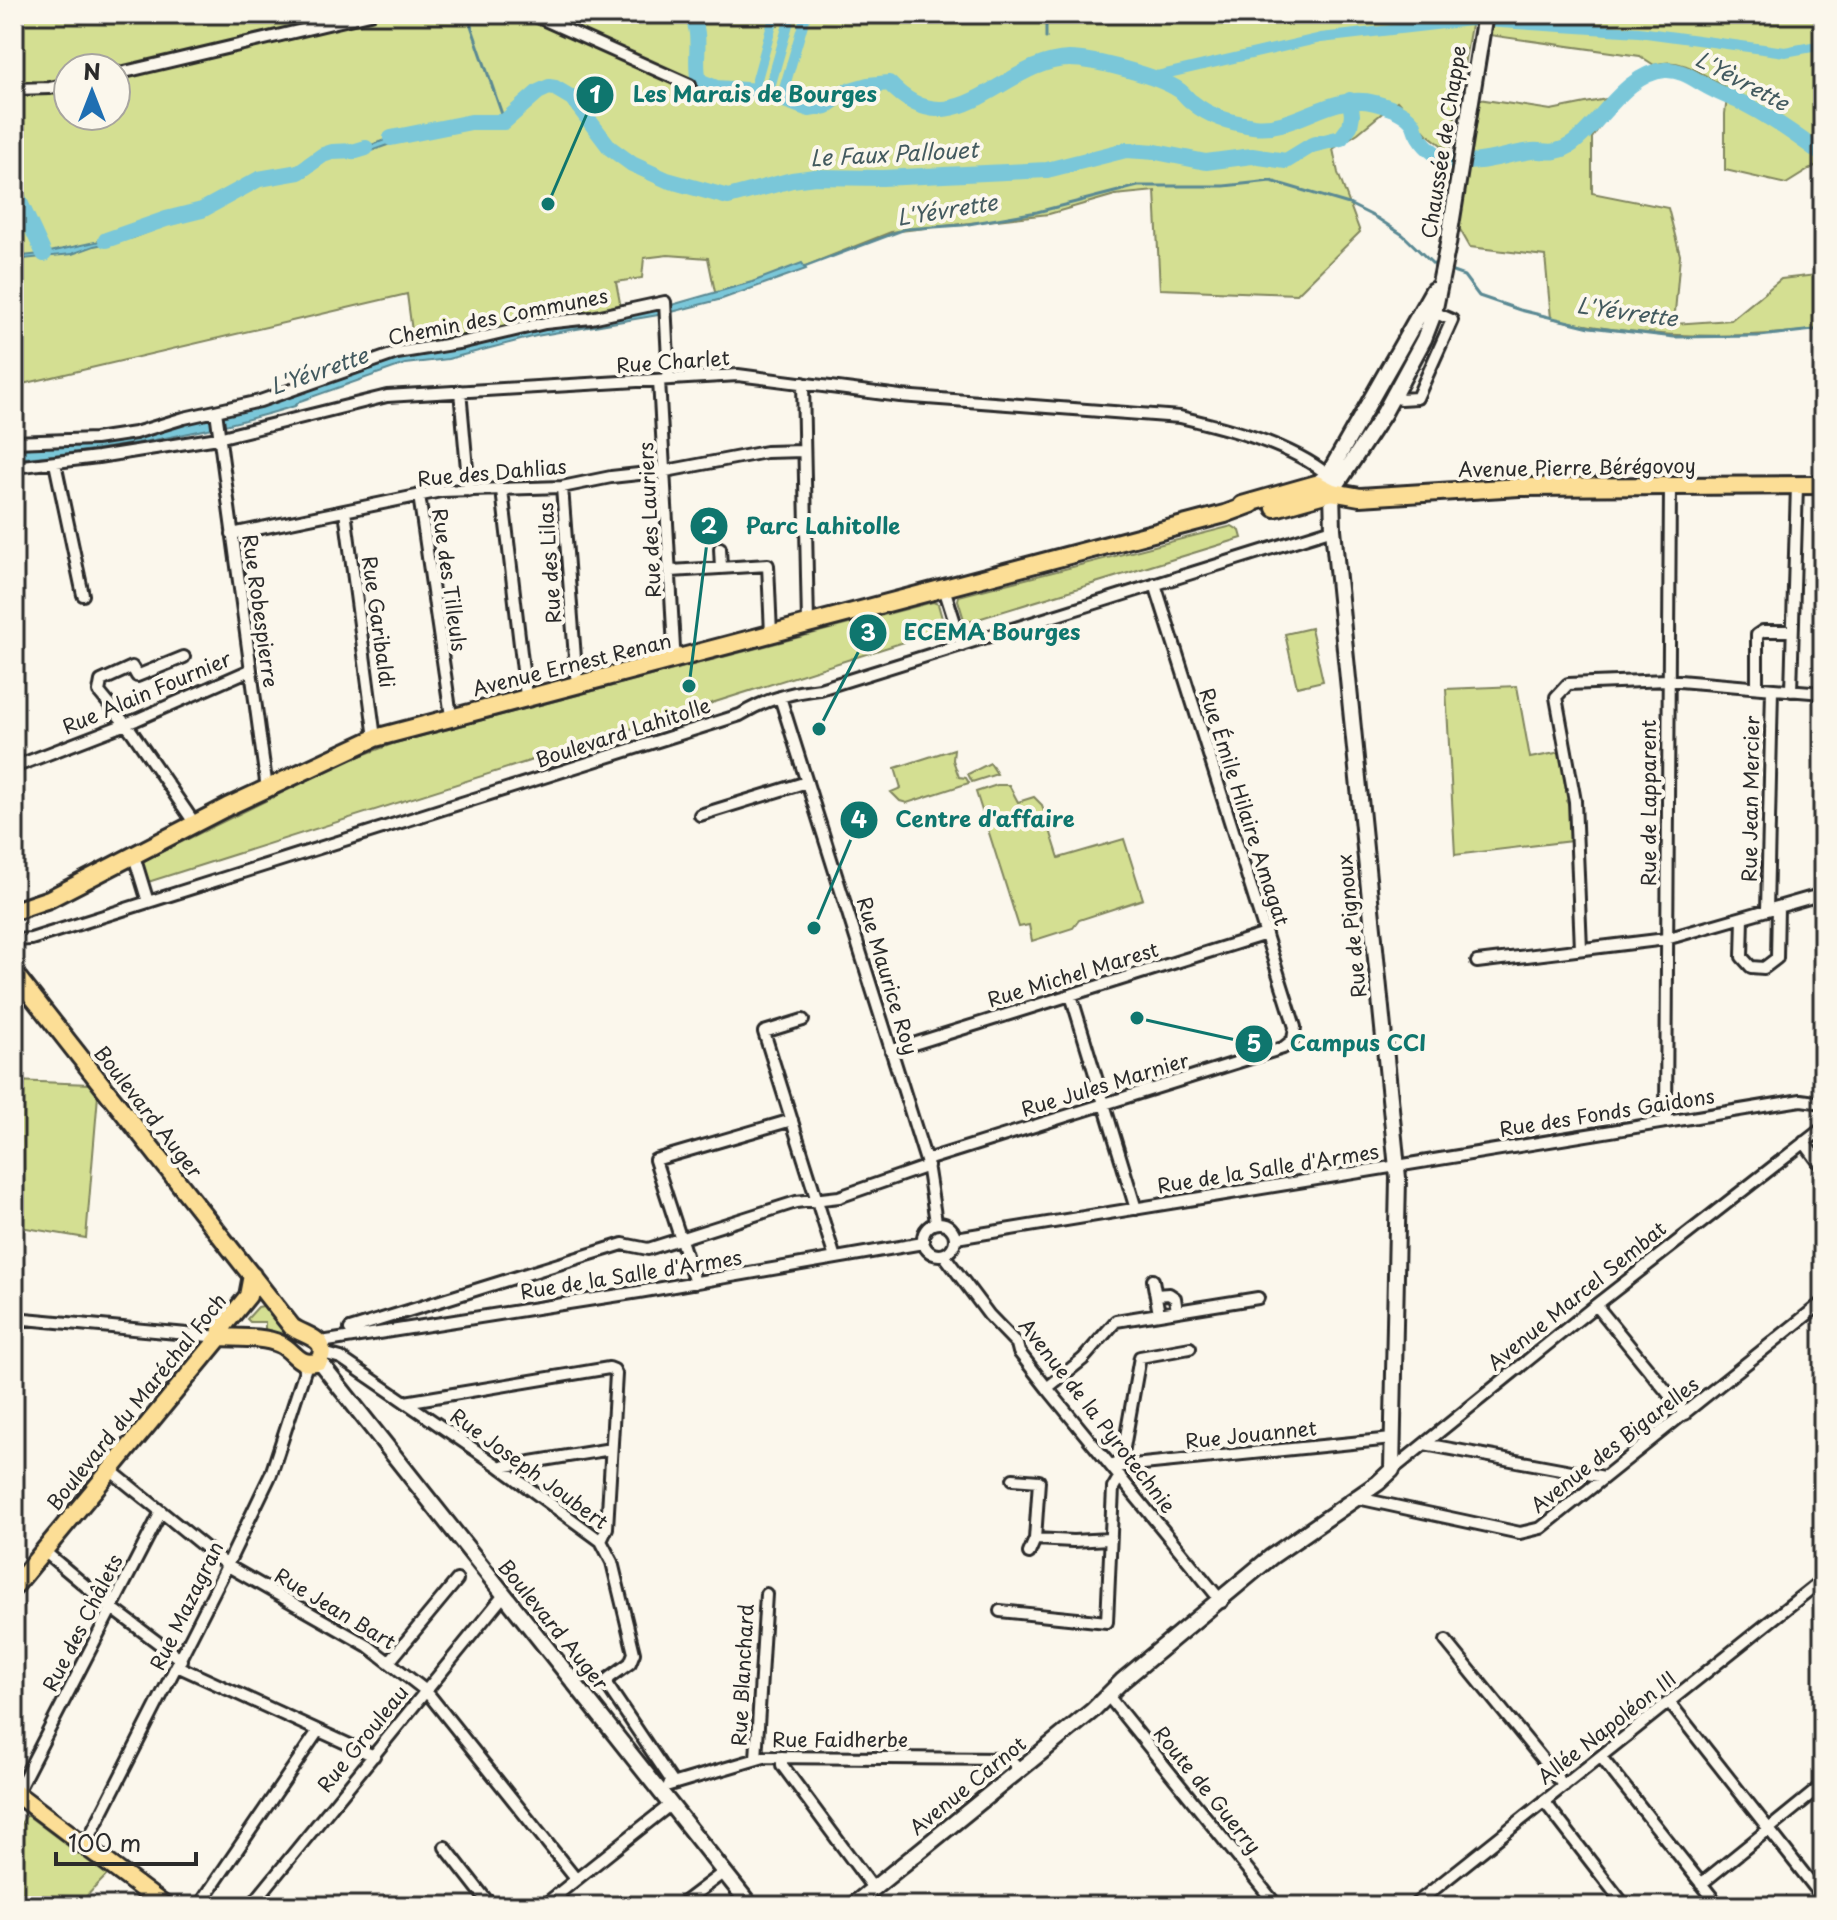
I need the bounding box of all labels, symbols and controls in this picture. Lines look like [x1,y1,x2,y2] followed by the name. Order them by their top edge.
[1690,41,1796,119] water label: L'Yèvrette
[1413,43,1473,241] street label: Chaussée de Chappe
[52,52,132,132] north arrow
[83,54,101,87] text: N
[575,72,894,118] callout: Les Marais de Bourges
[589,75,601,111] text: 1
[633,76,877,109] text: Les Marais de Bourges
[809,131,982,173] water label: Le Faux Pallouet
[894,184,1001,233] water label: L'Yévrette
[385,280,610,352] street label: Chemin des Communes
[1575,287,1681,334] water label: L'Yévrette
[265,337,373,402] water label: L'Yévrette
[615,342,731,380] street label: Rue Charlet
[630,441,668,599] street label: Rue des Lauriers
[1458,450,1696,484] street label: Avenue Pierre Bérégovoy
[416,451,568,493] street label: Rue des Dahlias
[530,501,568,625] street label: Rue des Lilas
[689,503,916,549] callout: Parc Lahitolle
[425,506,475,653] street label: Rue des Tilleuls
[701,506,718,542] text: 2
[746,508,900,541] text: Parc Lahitolle
[235,532,287,689] street label: Rue Robespierre
[355,554,403,690] street label: Rue Garibaldi
[848,610,1096,656] callout: ECEMA Bourges
[860,613,876,649] text: 3
[903,614,1081,647] text: ECEMA Bourges
[469,625,674,703] street label: Avenue Ernest Renan
[57,643,236,741] street label: Rue Alain Fournier
[1192,684,1298,929] street label: Rue Émile Hilaire Amagat
[531,690,714,774] street label: Boulevard Lahitolle
[1734,715,1766,882] street label: Rue Jean Mercier
[1633,720,1663,886] street label: Rue de Lapparent
[839,797,1091,843] callout: Centre d'affaire
[851,800,867,836] text: 4
[895,801,1075,834] text: Centre d'affaire
[1329,853,1373,999] street label: Rue de Pignoux
[850,893,926,1058] street label: Rue Maurice Roy
[984,934,1162,1014] street label: Rue Michel Marest
[1234,1021,1443,1067] callout: Campus CCI
[1246,1024,1262,1060] text: 5
[1290,1025,1426,1058] text: Campus CCI
[87,1039,210,1184] street label: Boulevard Auger
[1017,1044,1193,1124] street label: Rue Jules Marnier
[1497,1080,1717,1144] street label: Rue des Fonds Gaidons
[1155,1136,1381,1200] street label: Rue de la Salle d'Armes
[1480,1214,1672,1377] street label: Avenue Marcel Sembat
[518,1242,744,1306] street label: Rue de la Salle d'Armes
[39,1286,233,1516] street label: Boulevard du Maréchal Foch
[1012,1312,1184,1519] street label: Avenue de la Pyrotechnie
[1524,1369,1705,1519] street label: Avenue des Bigarelles
[444,1401,615,1536] street label: Rue Joseph Joubert
[1184,1412,1318,1456] street label: Rue Jouannet
[142,1536,230,1675] street label: Rue Mazagran
[35,1549,130,1696] street label: Rue des Châlets
[492,1552,616,1697] street label: Boulevard Auger
[269,1560,402,1656] street label: Rue Jean Bart
[723,1603,761,1747] street label: Rue Blanchard
[1531,1663,1682,1791] street label: Allée Napoléon III
[310,1678,415,1798] street label: Rue Grouleau
[1147,1719,1269,1860] street label: Route de Guerry
[772,1724,908,1754] street label: Rue Faidherbe
[903,1729,1032,1842] street label: Avenue Carnot
[56,1816,196,1866] scale bar
[68,1824,141,1860] text: 100 m

